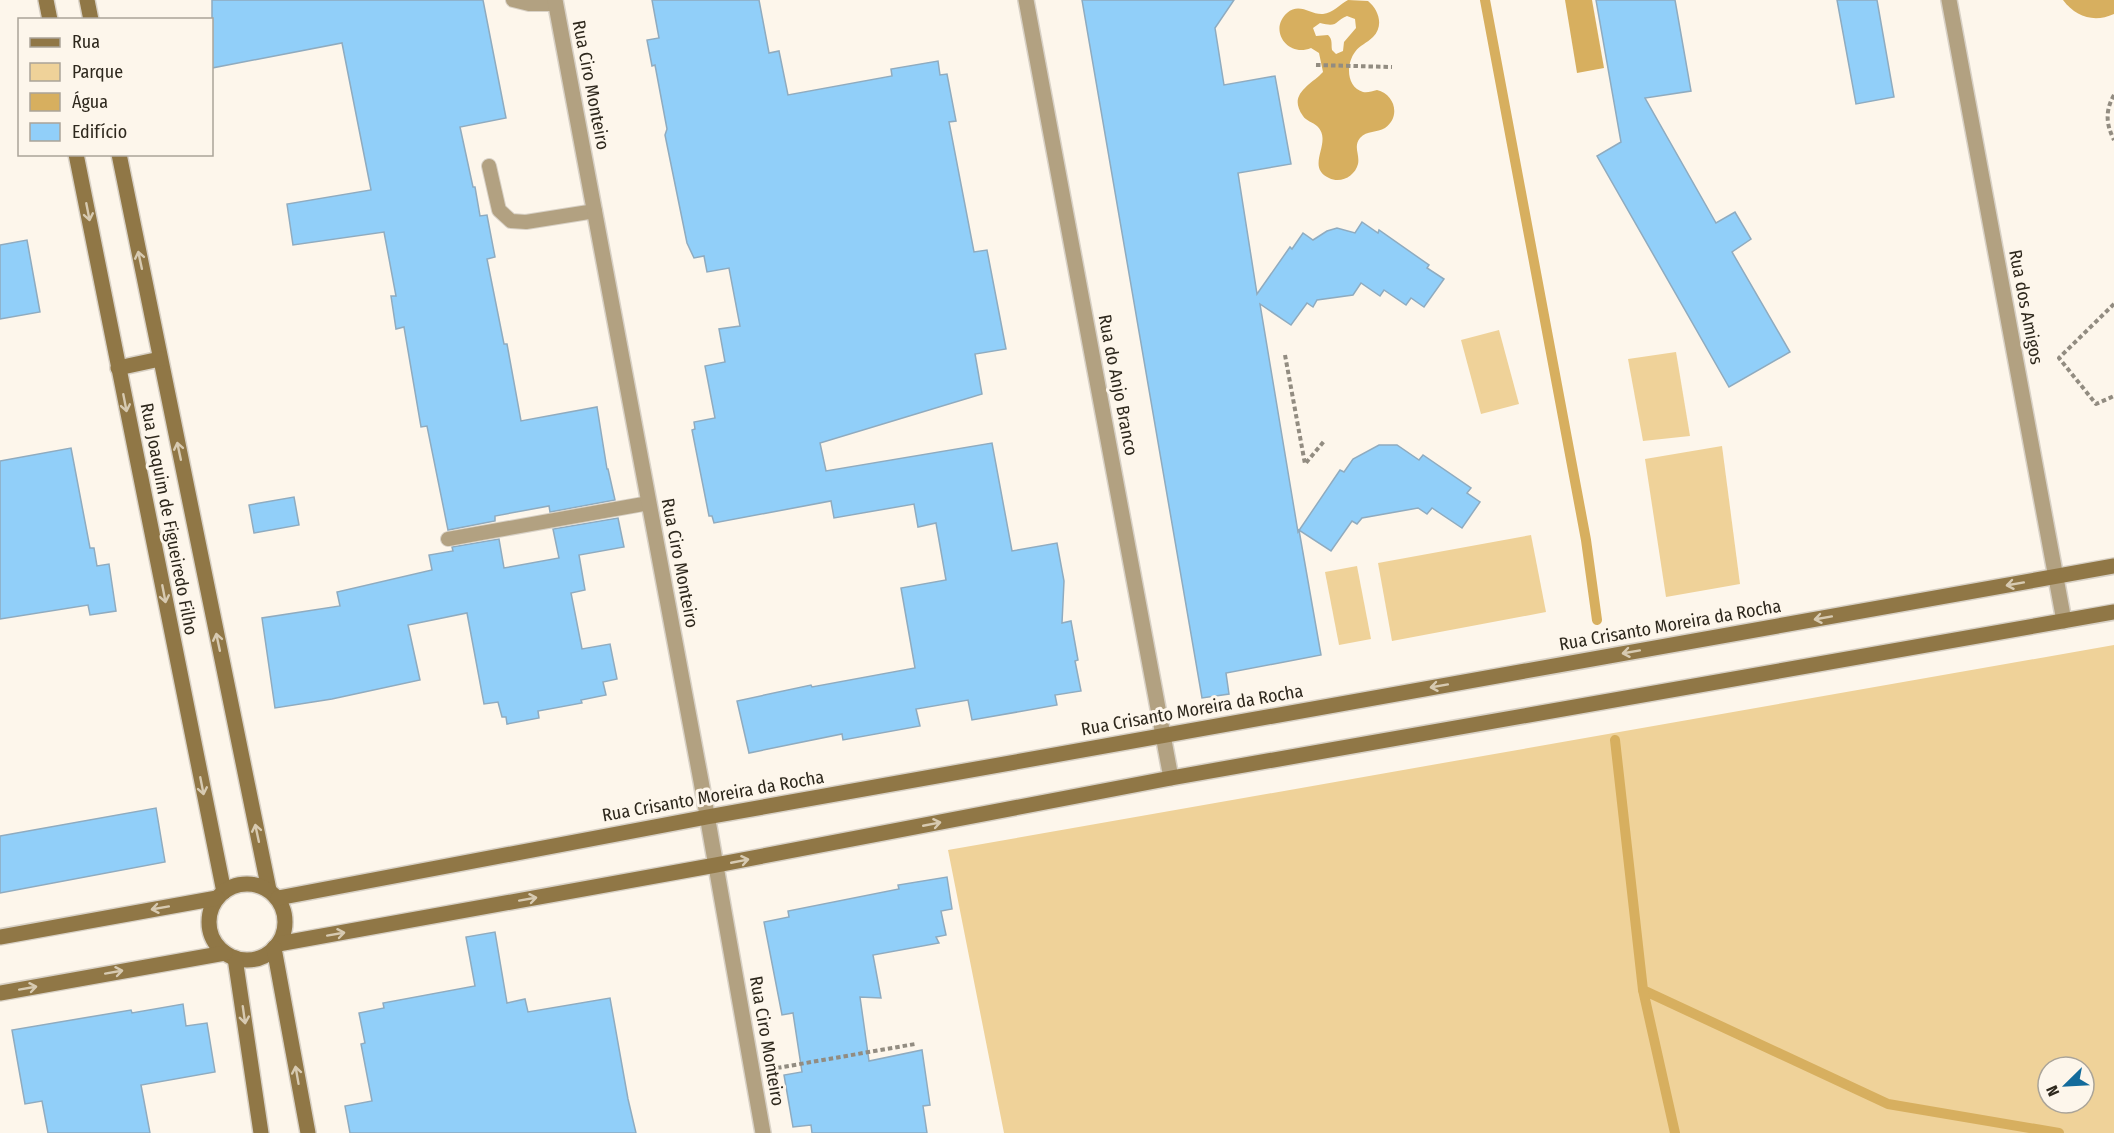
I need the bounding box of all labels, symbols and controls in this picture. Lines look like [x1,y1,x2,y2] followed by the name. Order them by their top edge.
[18,18,213,156] legend
[568,18,614,152] street label: Rua Ciro Monteiro
[72,31,100,53] text: Rua
[72,61,123,83] text: Parque
[72,90,108,113] text: Água
[72,121,127,143] text: Edifício
[83,202,94,221] one-way arrow
[2004,248,2048,367] street label: Rua dos Amigos
[134,250,145,270] one-way arrow
[1094,312,1142,458] street label: Rua do Anjo Branco
[120,393,131,413] one-way arrow
[136,401,202,637] street label: Rua Joaquim de Figueiredo Filho
[173,441,184,461] one-way arrow
[657,496,703,630] street label: Rua Ciro Monteiro
[2006,579,2025,590] one-way arrow
[159,584,170,604] one-way arrow
[1557,595,1783,655] street label: Rua Crisanto Moreira da Rocha
[1814,613,1833,624] one-way arrow
[212,633,223,652] one-way arrow
[1622,647,1641,658] one-way arrow
[1079,680,1305,740] street label: Rua Crisanto Moreira da Rocha
[1430,681,1449,692] one-way arrow
[600,766,826,826] street label: Rua Crisanto Moreira da Rocha
[197,775,208,795] one-way arrow
[922,818,941,829] one-way arrow
[251,824,262,843] one-way arrow
[730,855,750,866] one-way arrow
[518,893,537,904] one-way arrow
[150,903,170,914] one-way arrow
[326,928,345,939] one-way arrow
[104,967,124,978] one-way arrow
[745,974,789,1108] street label: Rua Ciro Monteiro
[18,982,38,993] one-way arrow
[238,1005,249,1025] one-way arrow
[2036,1055,2096,1115] north arrow
[292,1066,303,1086] one-way arrow
[2042,1083,2063,1099] text: N

